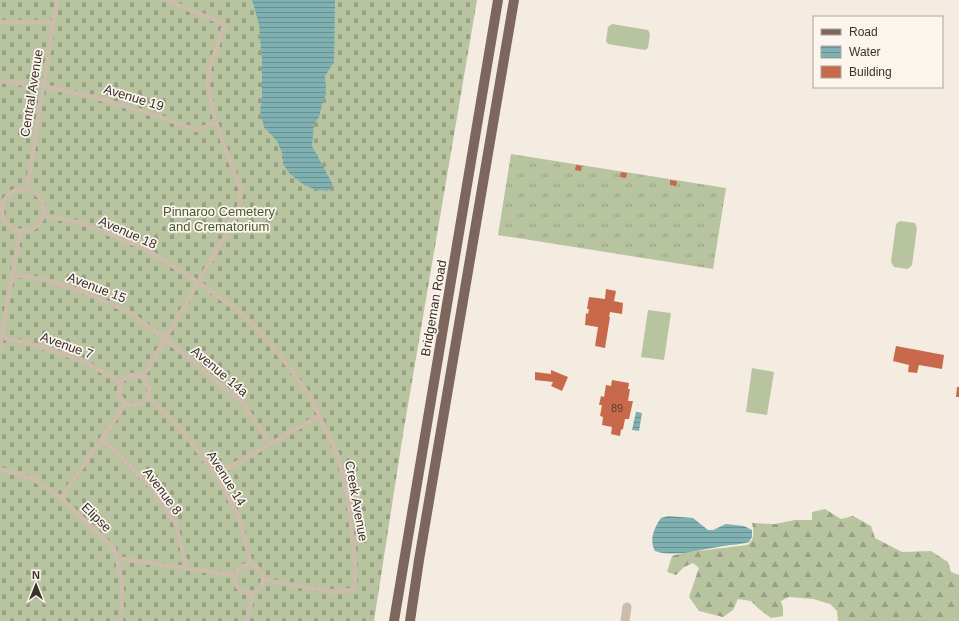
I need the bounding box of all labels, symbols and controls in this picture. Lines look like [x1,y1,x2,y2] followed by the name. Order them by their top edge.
[813,16,943,88] legend
[849,25,878,39] text: Road
[849,45,881,59] text: Water
[17,48,46,138] street label: Central Avenue
[849,65,892,79] text: Building
[102,81,166,114] street label: Avenue 19
[163,204,275,234] park label: Pinnaroo Cemetery and Crematorium
[96,213,159,252] street label: Avenue 18
[418,259,449,357] street label: Bridgeman Road
[65,269,128,306] street label: Avenue 15
[39,329,95,362] street label: Avenue 7
[188,343,252,400] street label: Avenue 14a
[611,402,623,414] house number: 89
[204,448,249,509] street label: Avenue 14
[342,460,371,542] street label: Creek Avenue
[140,465,185,518] street label: Avenue 8
[79,500,115,535] street label: Elipse
[16,565,56,605] north arrow
[32,569,40,581] text: N

